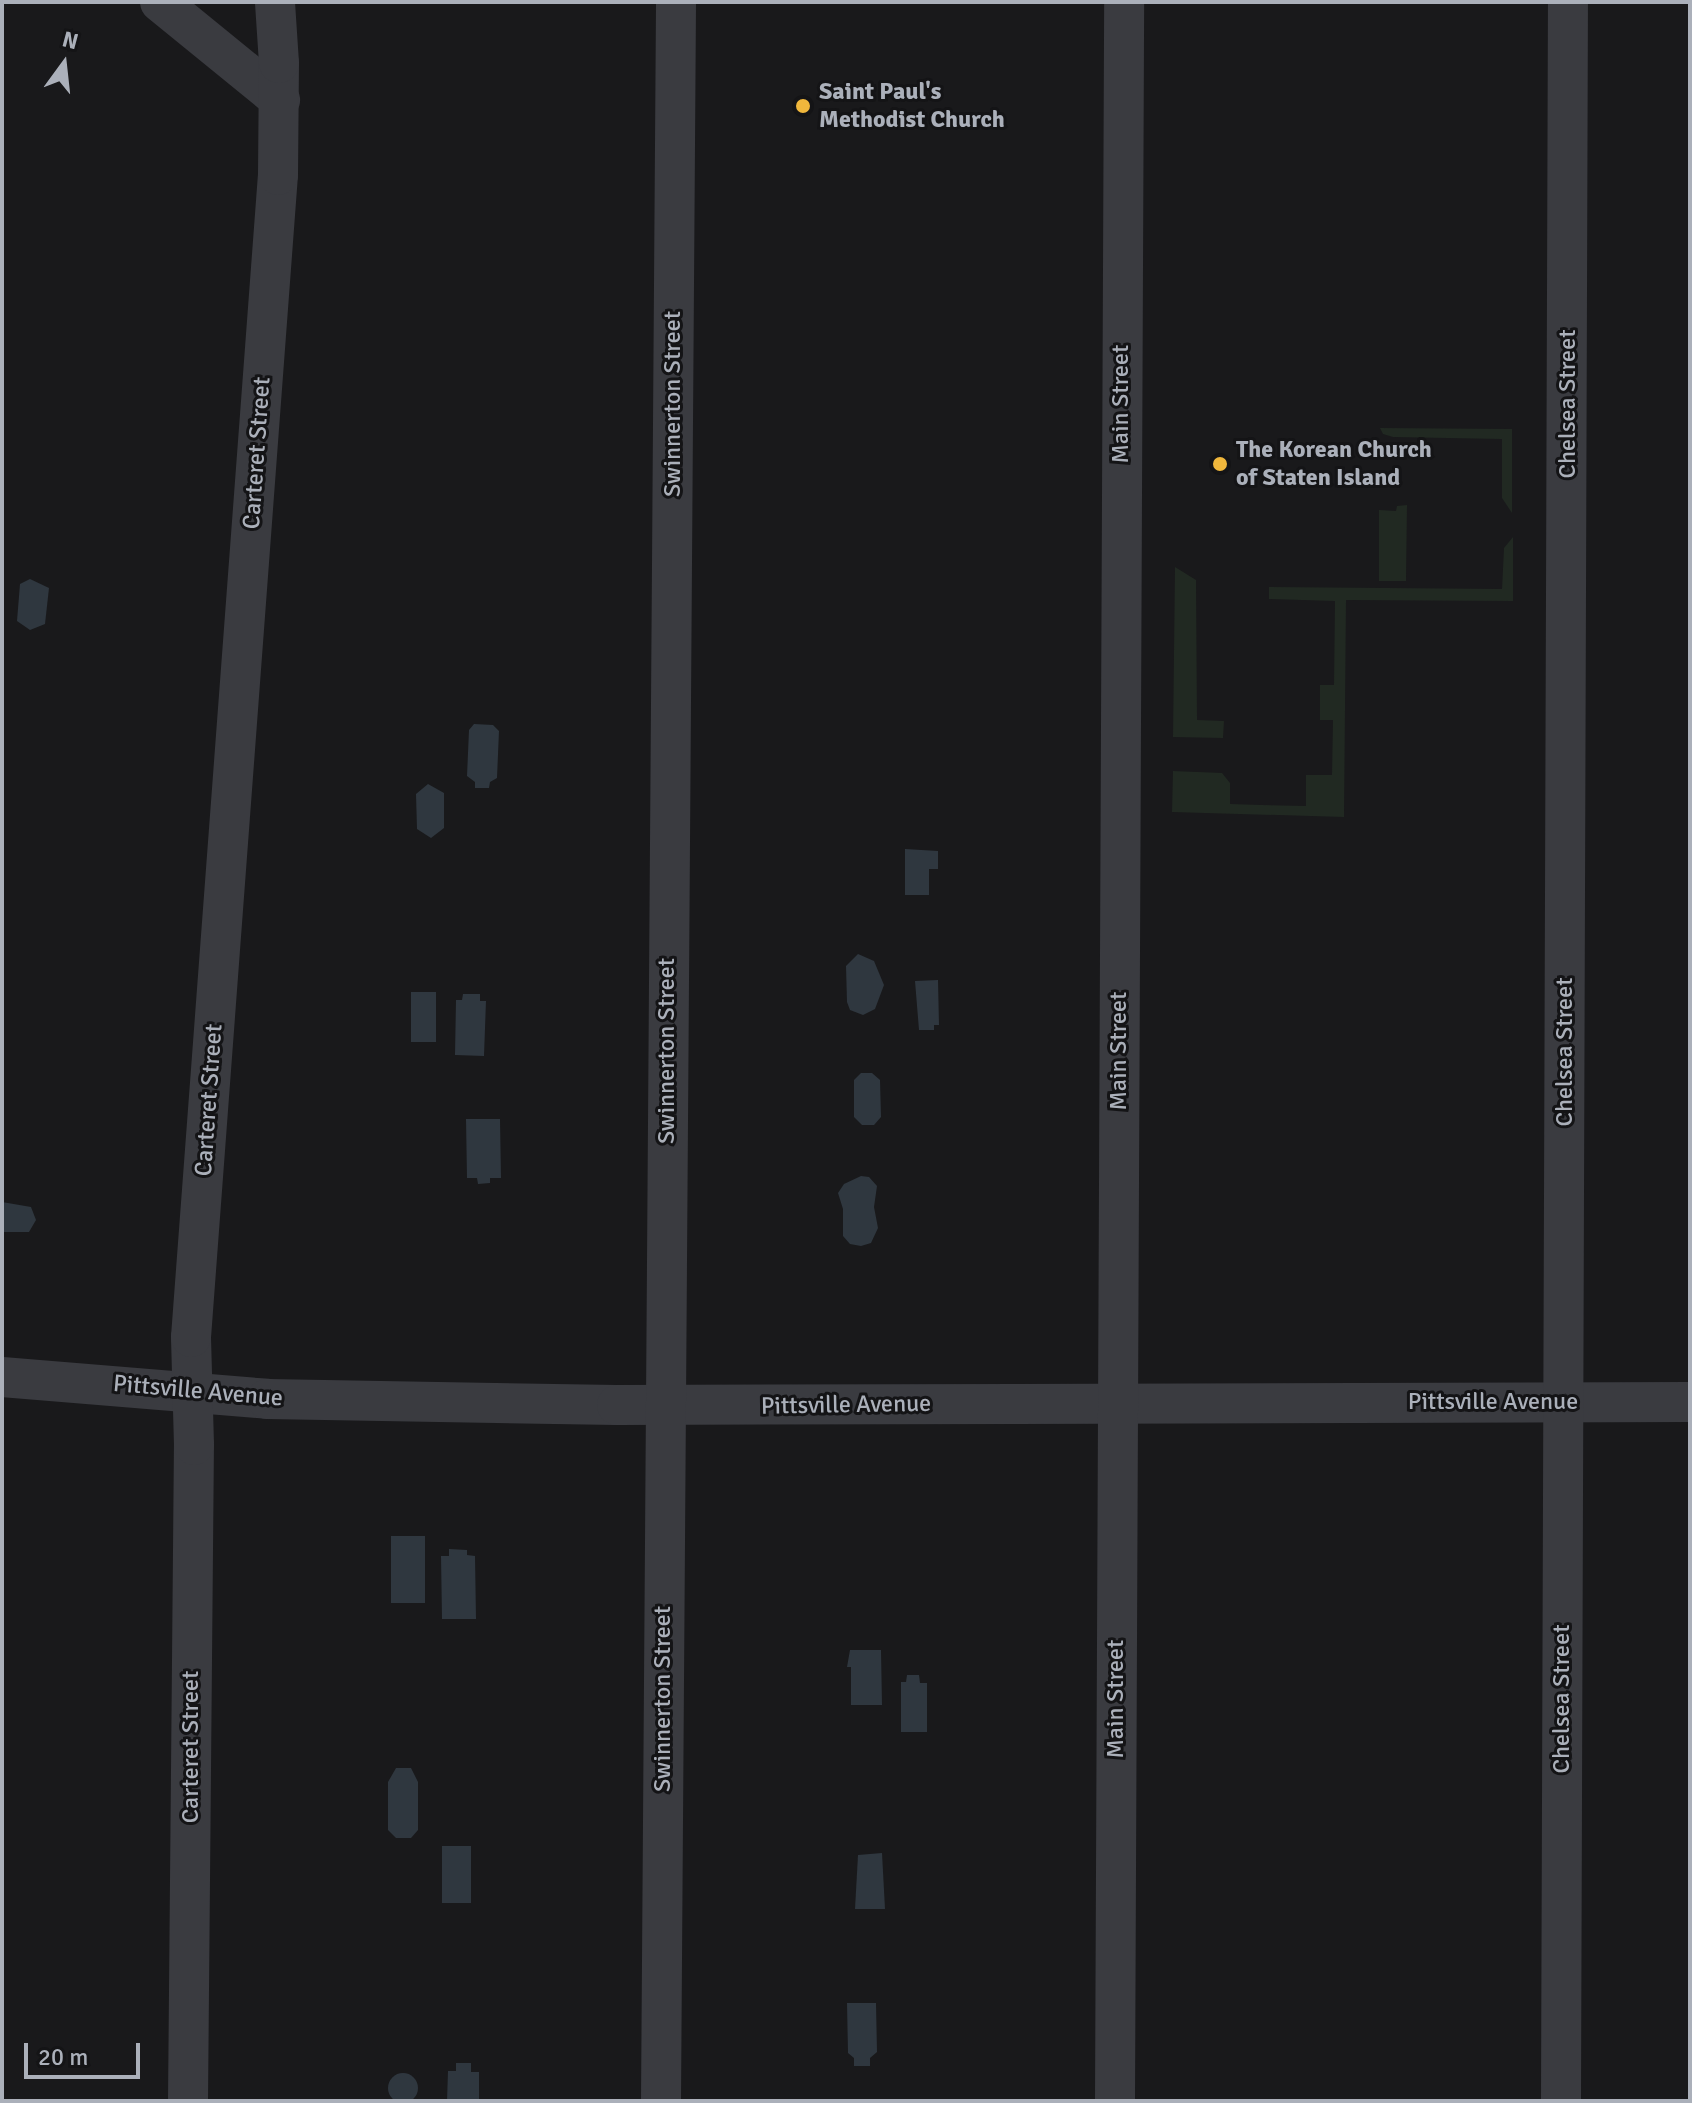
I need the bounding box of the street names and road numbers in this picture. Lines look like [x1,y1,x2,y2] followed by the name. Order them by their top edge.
[659,311,687,497] street label: Swinnerton Street
[1554,329,1582,479] street label: Chelsea Street
[1107,344,1135,464] street label: Main Street
[237,376,277,530] street label: Carteret Street
[653,958,681,1144] street label: Swinnerton Street
[1551,977,1579,1127] street label: Chelsea Street
[1105,991,1133,1111] street label: Main Street
[189,1023,229,1177] street label: Carteret Street
[112,1369,284,1413] street label: Pittsville Avenue
[1408,1388,1578,1416] street label: Pittsville Avenue
[761,1389,931,1421] street label: Pittsville Avenue
[649,1606,677,1792] street label: Swinnerton Street
[1548,1624,1576,1774] street label: Chelsea Street
[1102,1639,1130,1759] street label: Main Street
[177,1671,205,1823] street label: Carteret Street

